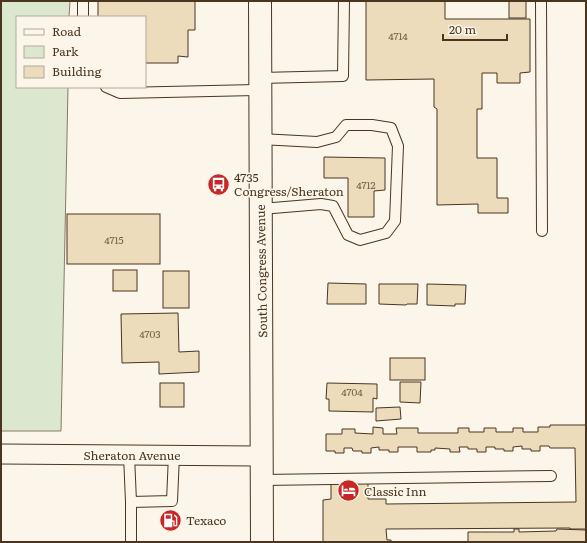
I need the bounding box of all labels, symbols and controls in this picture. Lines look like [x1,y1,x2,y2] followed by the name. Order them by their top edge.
[16,16,146,88] legend
[443,16,507,42] scale bar
[449,20,476,38] text: 20 m
[52,22,82,40] text: Road
[388,28,408,43] house number: 4714
[52,42,79,60] text: Park
[52,62,102,80] text: Building
[234,168,344,200] place label: 4735 Congress/Sheraton
[205,171,231,197] bus stop icon: 4735 Congress/Sheraton
[356,177,376,192] house number: 4712
[251,204,271,338] street label: South Congress Avenue
[104,232,124,247] house number: 4715
[139,326,161,341] house number: 4703
[341,384,363,399] house number: 4704
[83,446,181,464] street label: Sheraton Avenue
[336,478,362,504] hotel icon: Classic Inn
[364,482,427,500] place label: Classic Inn
[158,507,184,533] fuel station icon: Texaco
[186,511,226,529] place label: Texaco

